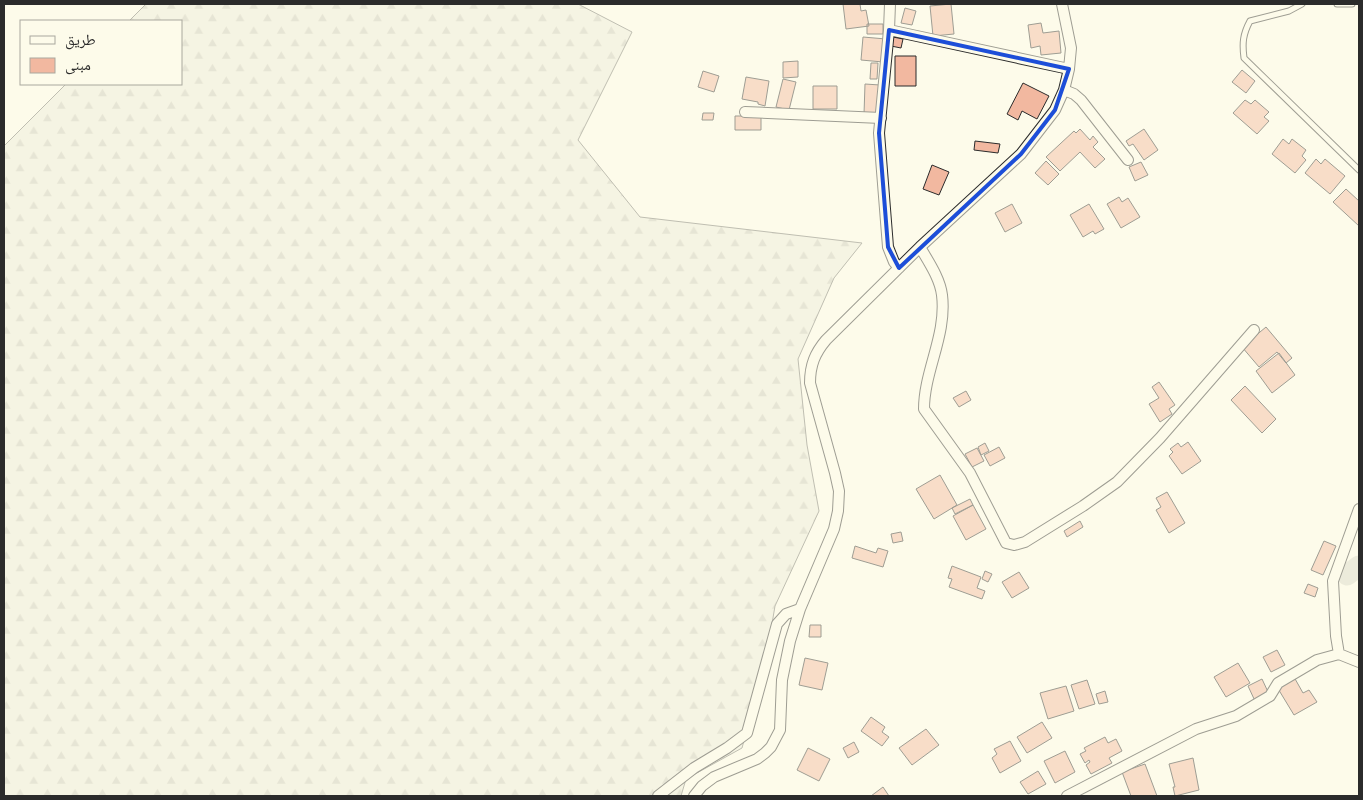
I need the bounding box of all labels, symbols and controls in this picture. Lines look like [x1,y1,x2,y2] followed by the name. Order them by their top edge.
[20,20,182,85] legend
[65,30,96,50] text: طريق
[65,55,91,75] text: مبنى

